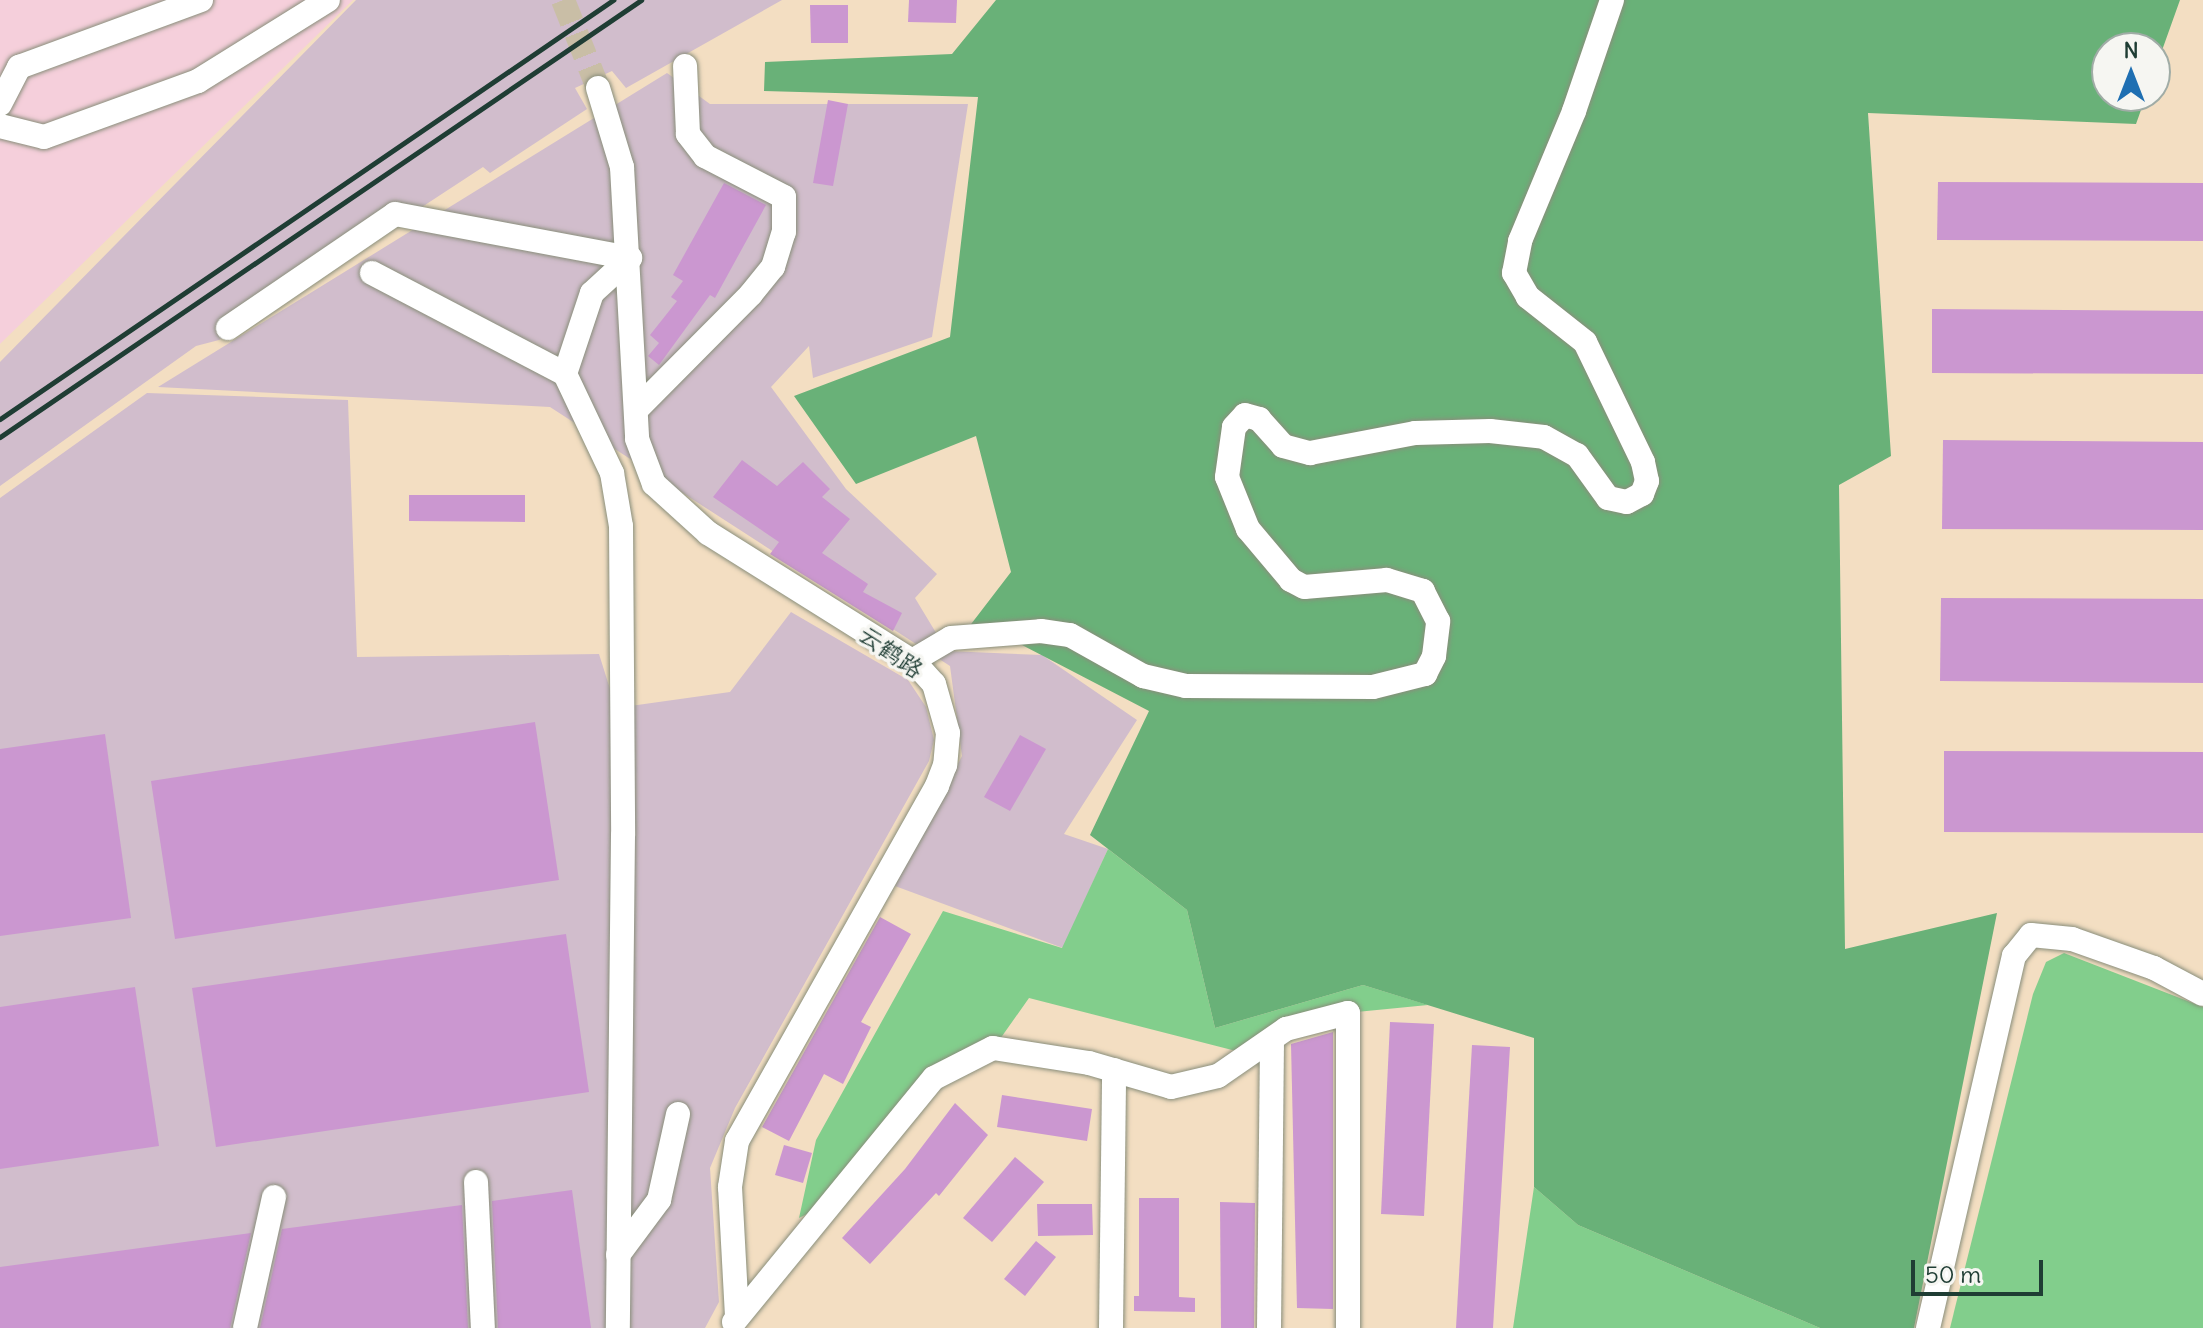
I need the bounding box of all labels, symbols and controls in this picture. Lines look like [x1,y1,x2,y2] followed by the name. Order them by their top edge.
[2091,32,2171,112] north arrow
[2123,36,2139,64] text: N
[853,620,929,684] street label: 云鹤路
[1915,1244,2047,1294] scale bar
[1925,1259,1981,1289] text: 50 m

